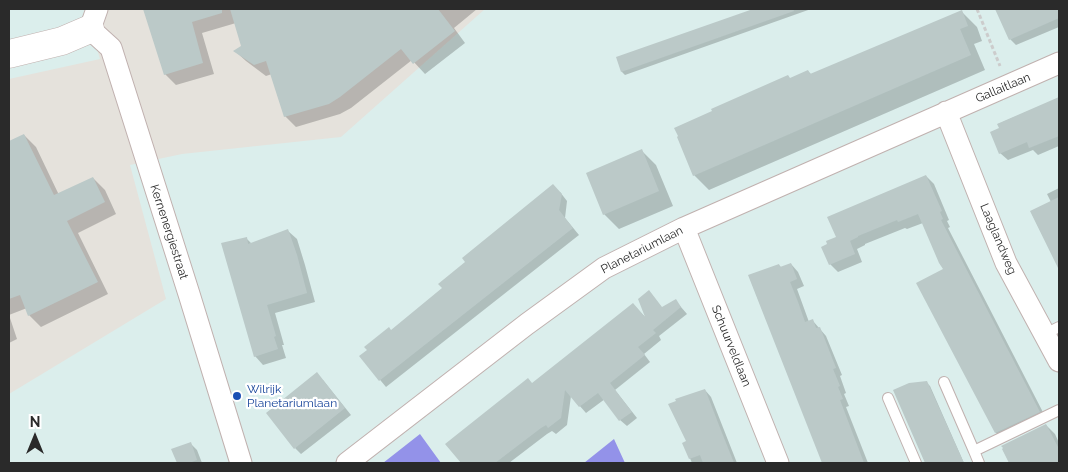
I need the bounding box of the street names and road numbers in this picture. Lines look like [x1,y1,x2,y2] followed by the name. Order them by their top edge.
[973,70,1033,106] street label: Gallaitlaan
[147,183,191,281] street label: Kernenergiestraat
[977,201,1019,277] street label: Laaglandweg
[599,223,685,277] street label: Planetariumlaan
[708,303,754,389] street label: Schuurveldlaan

